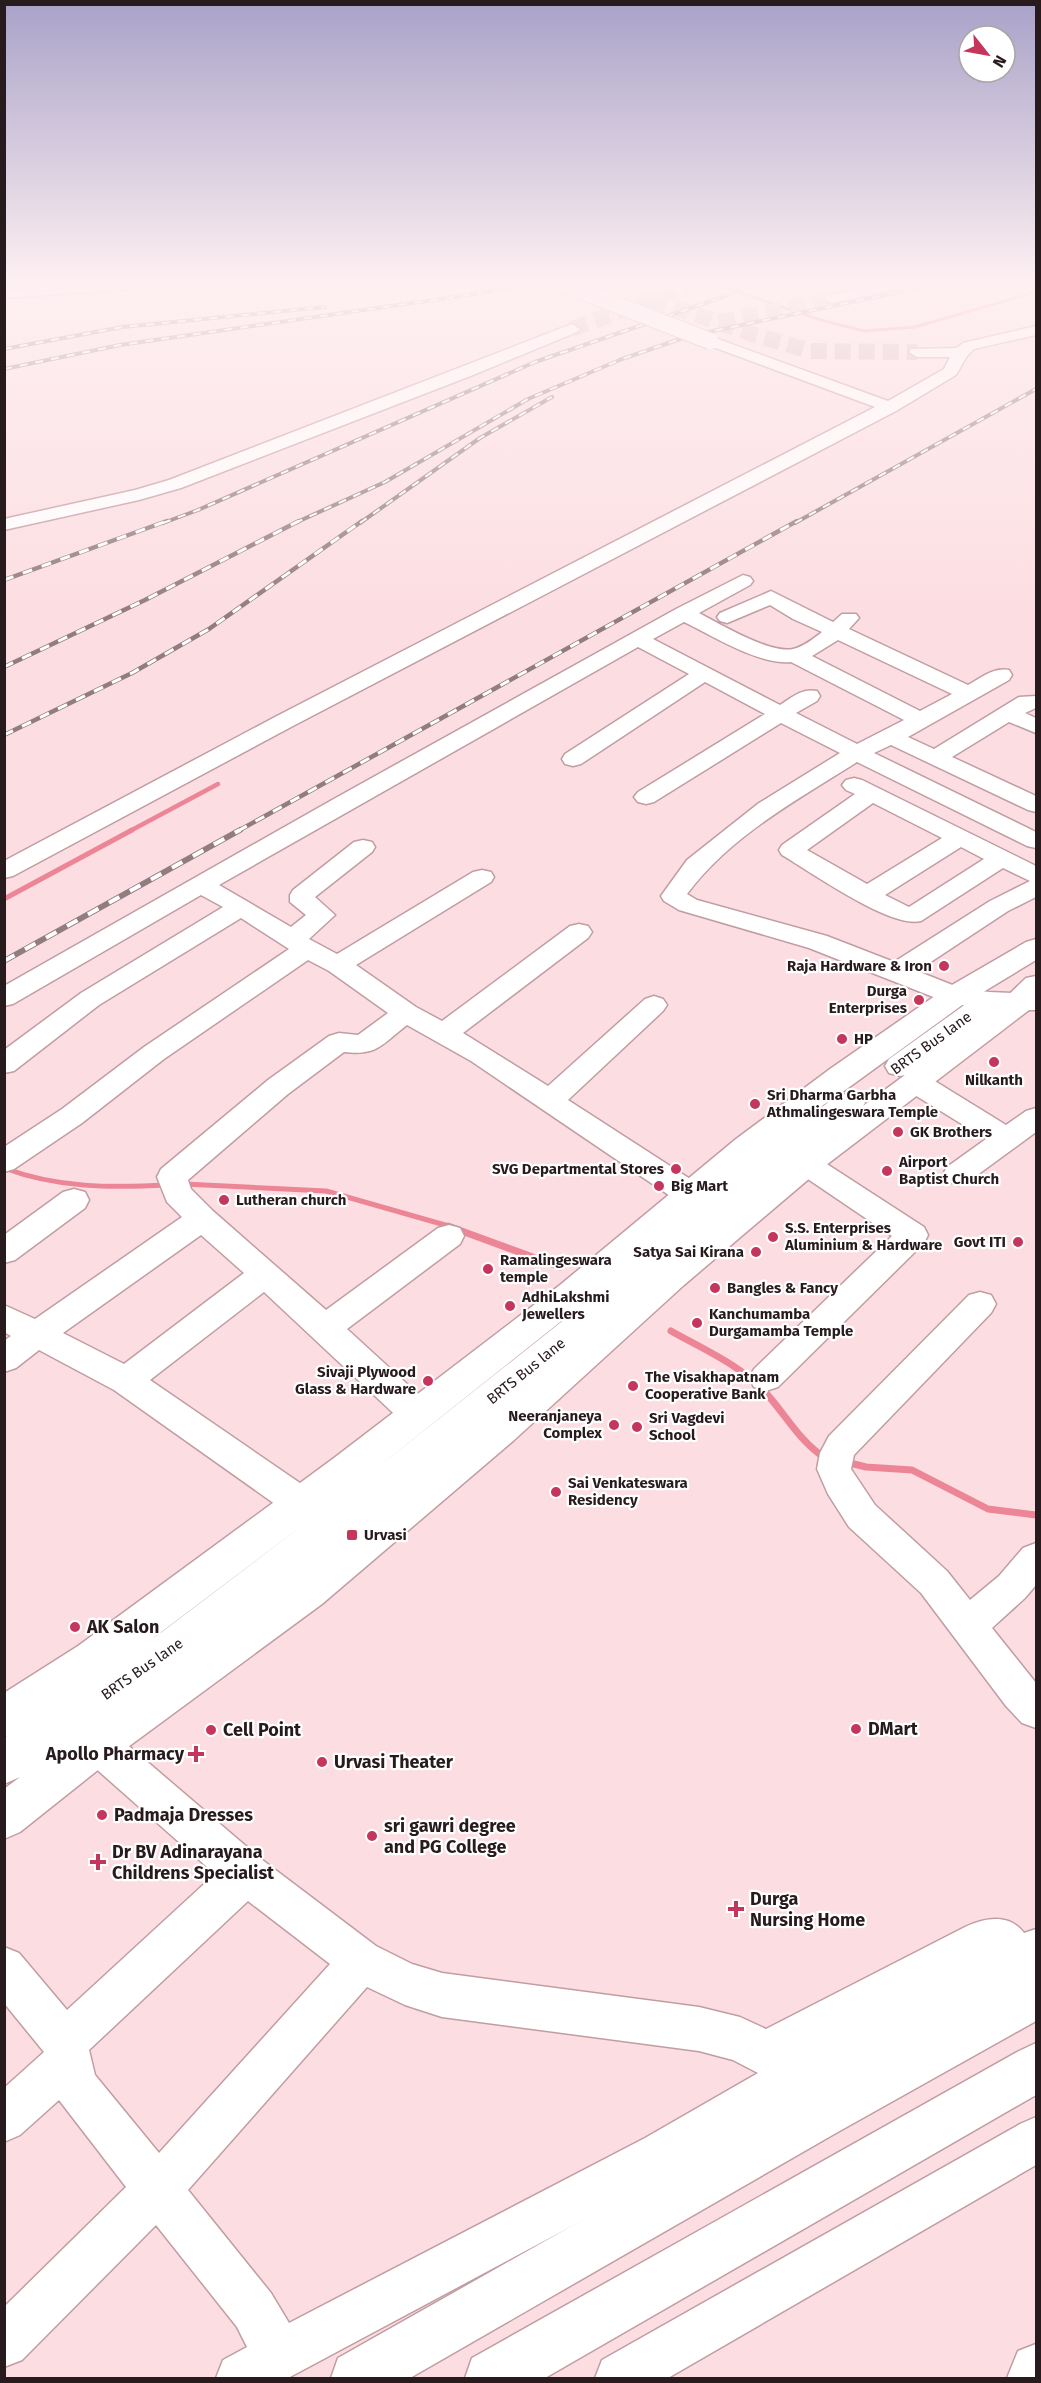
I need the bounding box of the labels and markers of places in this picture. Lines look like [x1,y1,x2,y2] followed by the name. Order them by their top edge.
[787,957,932,975] place label: Raja Hardware & Iron
[937,959,951,973] marker: Raja Hardware & Iron
[829,982,907,1017] place label: Durga Enterprises
[912,993,926,1007] marker: Durga Enterprises
[854,1030,873,1048] place label: HP
[835,1032,849,1046] marker: HP
[987,1055,1001,1069] marker: Nilkanth
[965,1071,1023,1089] place label: Nilkanth
[766,1086,938,1121] place label: Sri Dharma Garbha Athmalingeswara Temple
[748,1097,762,1111] marker: Sri Dharma Garbha Athmalingeswara Temple
[910,1123,992,1141] place label: GK Brothers
[891,1125,905,1139] marker: GK Brothers
[898,1153,999,1188] place label: Airport Baptist Church
[492,1160,664,1178] place label: SVG Departmental Stores
[669,1162,683,1176] marker: SVG Departmental Stores
[880,1164,894,1178] marker: Airport Baptist Church
[671,1177,728,1195] place label: Big Mart
[652,1179,666,1193] marker: Big Mart
[236,1191,347,1209] place label: Lutheran church
[217,1193,231,1207] marker: Lutheran church
[784,1219,942,1254] place label: S.S. Enterprises Aluminium & Hardware
[766,1230,780,1244] marker: S.S. Enterprises Aluminium & Hardware
[954,1233,1006,1251] place label: Govt ITI
[1011,1235,1025,1249] marker: Govt ITI
[633,1243,744,1261] place label: Satya Sai Kirana
[749,1245,763,1259] marker: Satya Sai Kirana
[500,1251,612,1286] place label: Ramalingeswara temple
[481,1262,495,1276] marker: Ramalingeswara temple
[727,1279,838,1297] place label: Bangles & Fancy
[708,1281,722,1295] marker: Bangles & Fancy
[521,1288,610,1323] place label: AdhiLakshmi Jewellers
[503,1299,517,1313] marker: AdhiLakshmi Jewellers
[709,1305,853,1340] place label: Kanchumamba Durgamamba Temple
[690,1316,704,1330] marker: Kanchumamba Durgamamba Temple
[295,1363,416,1398] place label: Sivaji Plywood Glass & Hardware
[645,1368,779,1403] place label: The Visakhapatnam Cooperative Bank
[421,1374,435,1388] marker: Sivaji Plywood Glass & Hardware
[626,1379,640,1393] marker: The Visakhapatnam Cooperative Bank
[508,1407,602,1442] place label: Neeranjaneya Complex
[649,1409,724,1444] place label: Sri Vagdevi School
[607,1418,621,1432] marker: Neeranjaneya Complex
[630,1420,644,1434] marker: Sri Vagdevi School
[568,1474,688,1509] place label: Sai Venkateswara Residency
[549,1485,563,1499] marker: Sai Venkateswara Residency
[364,1526,407,1544] place label: Urvasi
[345,1528,359,1542] marker: Urvasi
[86,1616,159,1638] place label: AK Salon
[68,1620,82,1634] marker: AK Salon
[868,1718,919,1740] place label: DMart
[223,1719,302,1741] place label: Cell Point
[849,1722,863,1736] marker: DMart
[204,1723,218,1737] marker: Cell Point
[45,1743,185,1765] place label: Apollo Pharmacy
[189,1747,203,1761] marker: Apollo Pharmacy
[334,1751,454,1773] place label: Urvasi Theater
[315,1755,329,1769] marker: Urvasi Theater
[114,1804,253,1826] place label: Padmaja Dresses
[95,1808,109,1822] marker: Padmaja Dresses
[384,1815,516,1858] place label: sri gawri degree and PG College
[365,1829,379,1843] marker: sri gawri degree and PG College
[112,1841,275,1884] place label: Dr BV Adinarayana Childrens Specialist
[89,1853,107,1871] marker: Dr BV Adinarayana Childrens Specialist
[750,1888,865,1931] place label: Durga Nursing Home
[727,1900,745,1918] marker: Durga Nursing Home

